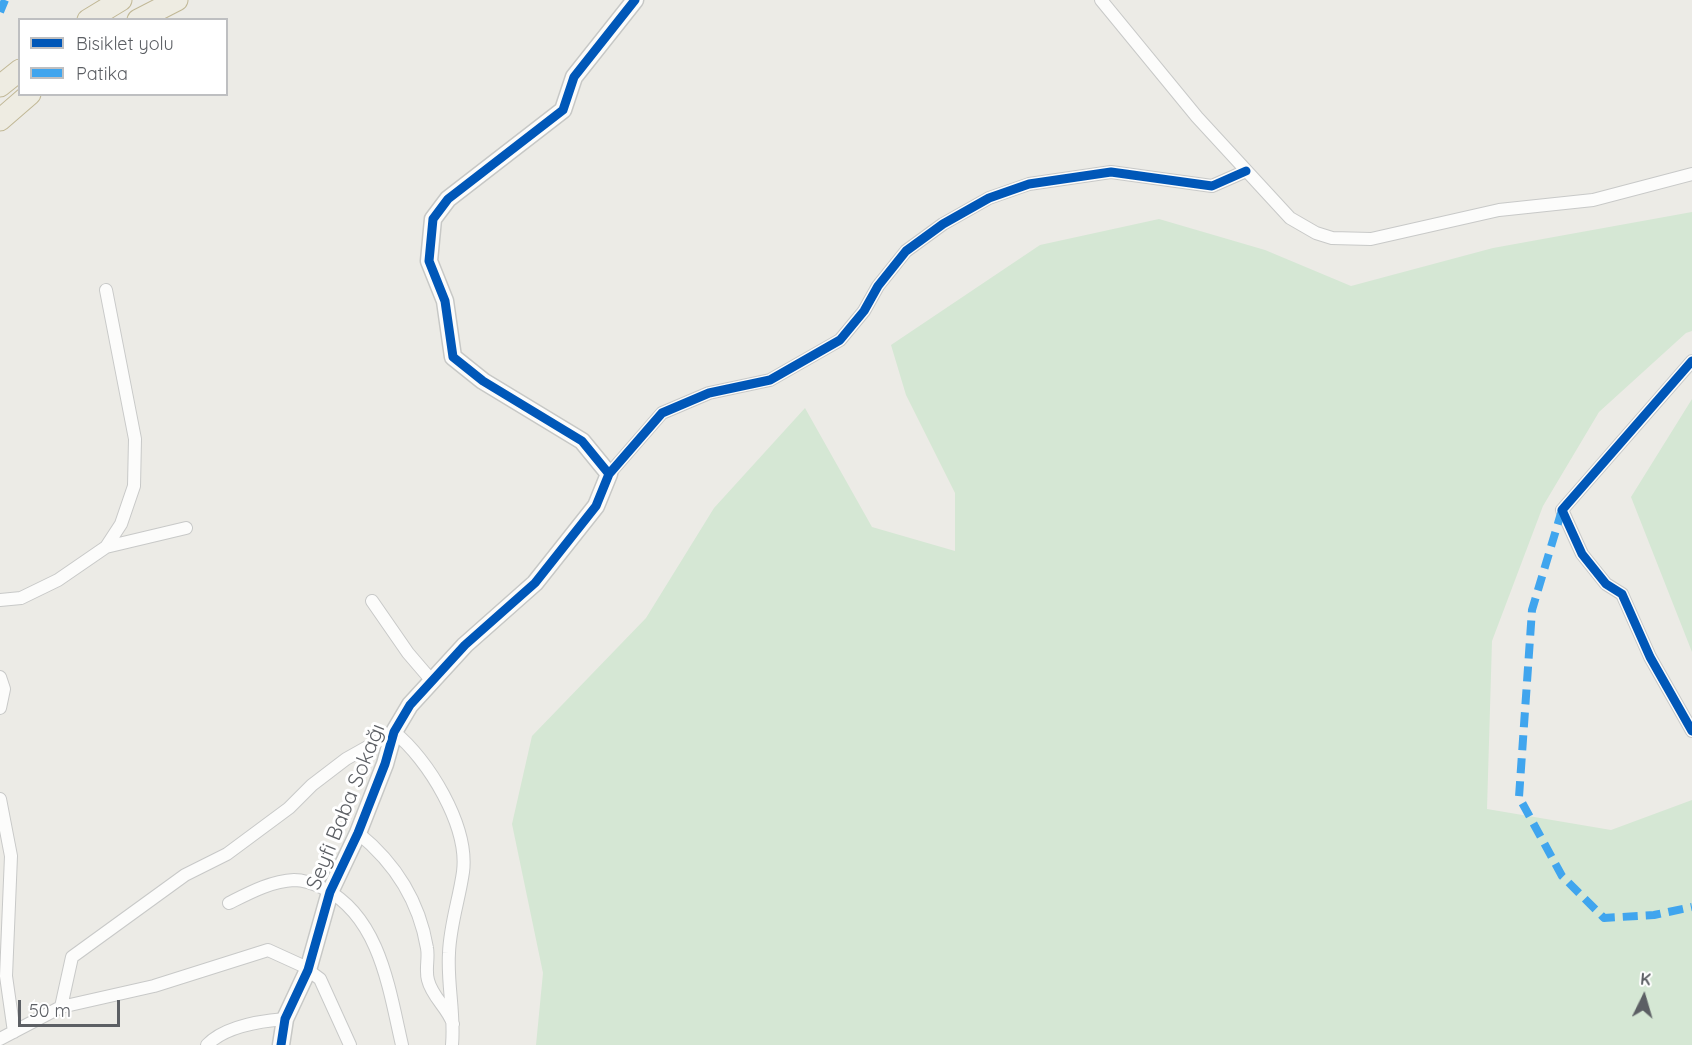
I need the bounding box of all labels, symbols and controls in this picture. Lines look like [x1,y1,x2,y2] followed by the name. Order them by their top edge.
[18,18,228,96] legend
[76,32,174,55] text: Bisiklet yolu
[76,62,128,85] text: Patika
[301,720,391,894] street label: Seyfi Baba Sokağı
[1614,967,1674,1027] north arrow
[1639,969,1652,989] text: K
[21,988,123,1026] scale bar
[29,999,71,1022] text: 50 m

